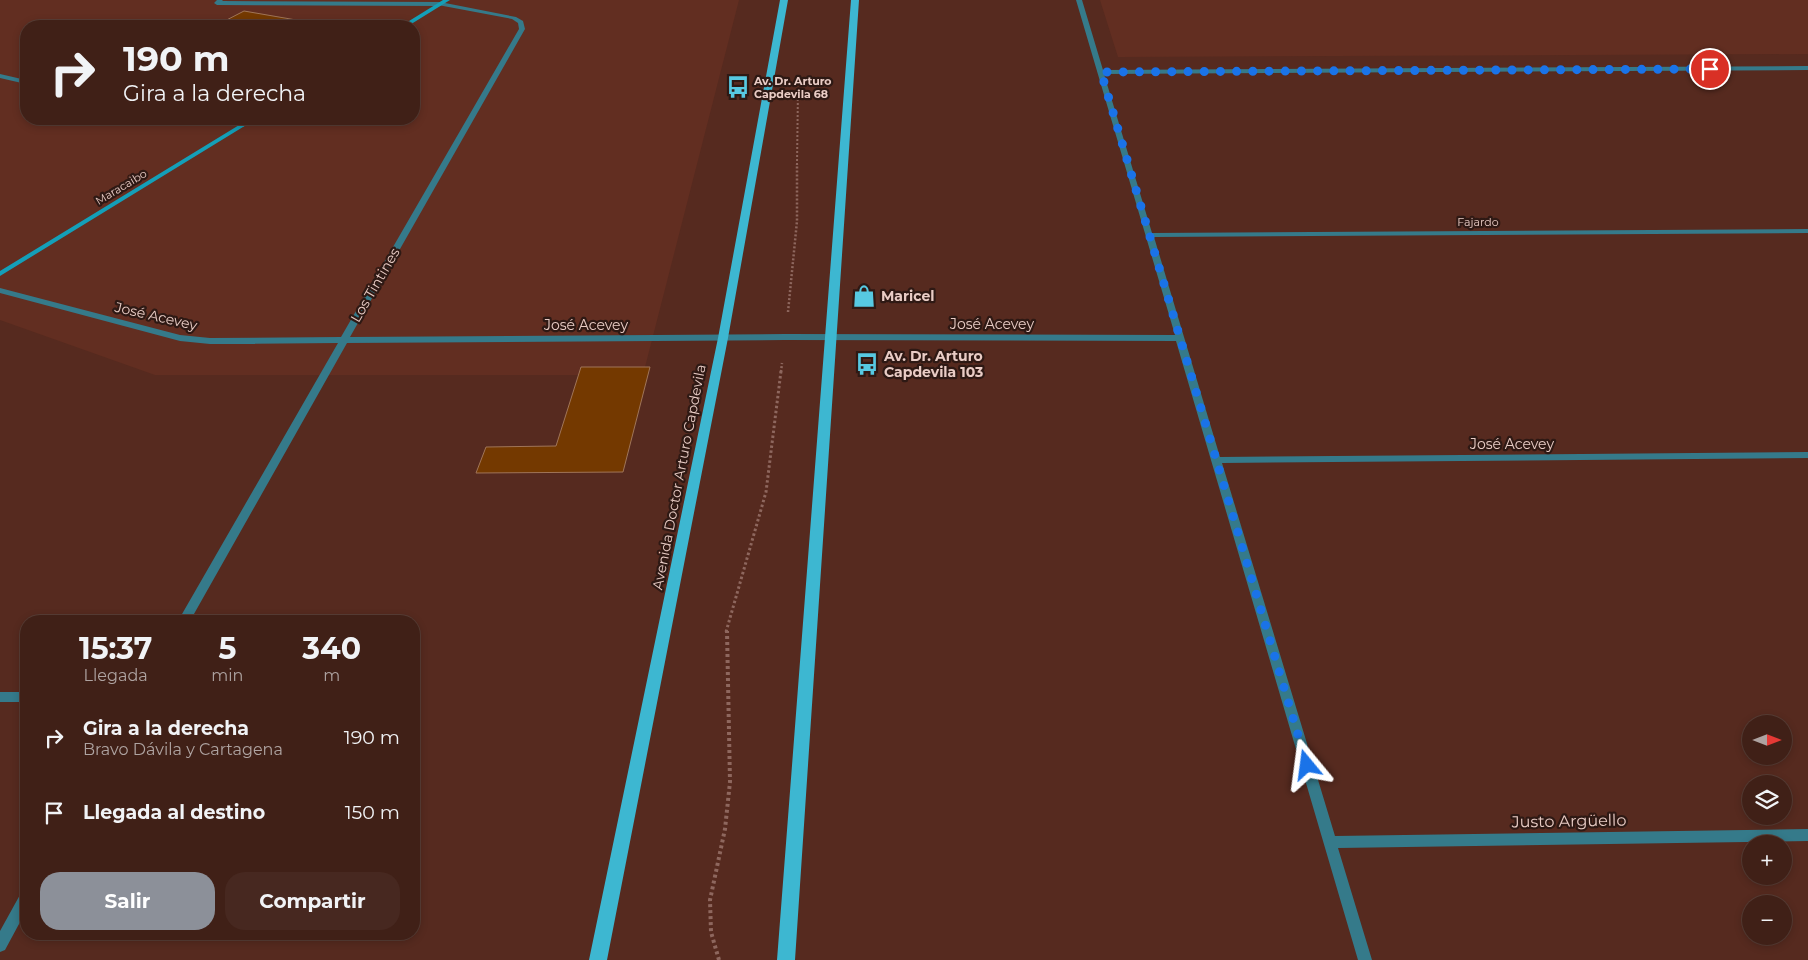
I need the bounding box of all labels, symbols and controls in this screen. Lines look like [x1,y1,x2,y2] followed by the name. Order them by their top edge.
[123,37,229,80] text: 190 m
[40,40,105,105] icon: right
[1689,48,1731,90] pin
[1696,55,1724,83] icon: arrive
[725,74,751,100] bus stop icon: Av. Dr. Arturo Capdevila 68
[753,74,832,101] place label: Av. Dr. Arturo Capdevila 68
[123,80,306,107] text: Gira a la derecha
[93,166,149,208] street label: Maracaibo
[1457,215,1499,229] street label: Fajardo
[346,244,404,325] street label: Los Tintines
[851,283,877,309] shop icon: Maricel
[881,287,934,305] place label: Maricel
[112,298,199,334] street label: José Acevey
[949,315,1034,333] street label: José Acevey
[543,316,628,334] street label: José Acevey
[883,347,983,381] place label: Av. Dr. Arturo Capdevila 103
[854,351,880,377] bus stop icon: Av. Dr. Arturo Capdevila 103
[648,363,710,591] street label: Avenida Doctor Arturo Capdevila
[1469,435,1554,453] street label: José Acevey
[79,630,152,667] text: 15:37
[218,630,236,667] text: 5
[302,630,361,667] text: 340
[84,666,148,685] text: Llegada
[211,666,243,685] text: min
[323,666,340,685] text: m
[1742,715,1792,765] north arrow
[1742,715,1792,945] map controls
[83,717,249,740] text: Gira a la derecha
[40,724,68,752] icon: right
[344,726,400,749] text: 190 m
[1280,738,1332,790] position arrow
[83,740,283,759] text: Bravo Dávila y Cartagena
[1742,775,1792,825] button: layers
[40,799,68,827] icon: arrive
[83,801,265,824] text: Llegada al destino
[345,801,400,824] text: 150 m
[1510,811,1627,832] street label: Justo Argüello
[1742,835,1792,885] button: +
[40,872,215,930] button: Salir
[225,872,400,930] button: Compartir
[1742,895,1792,945] button: −

